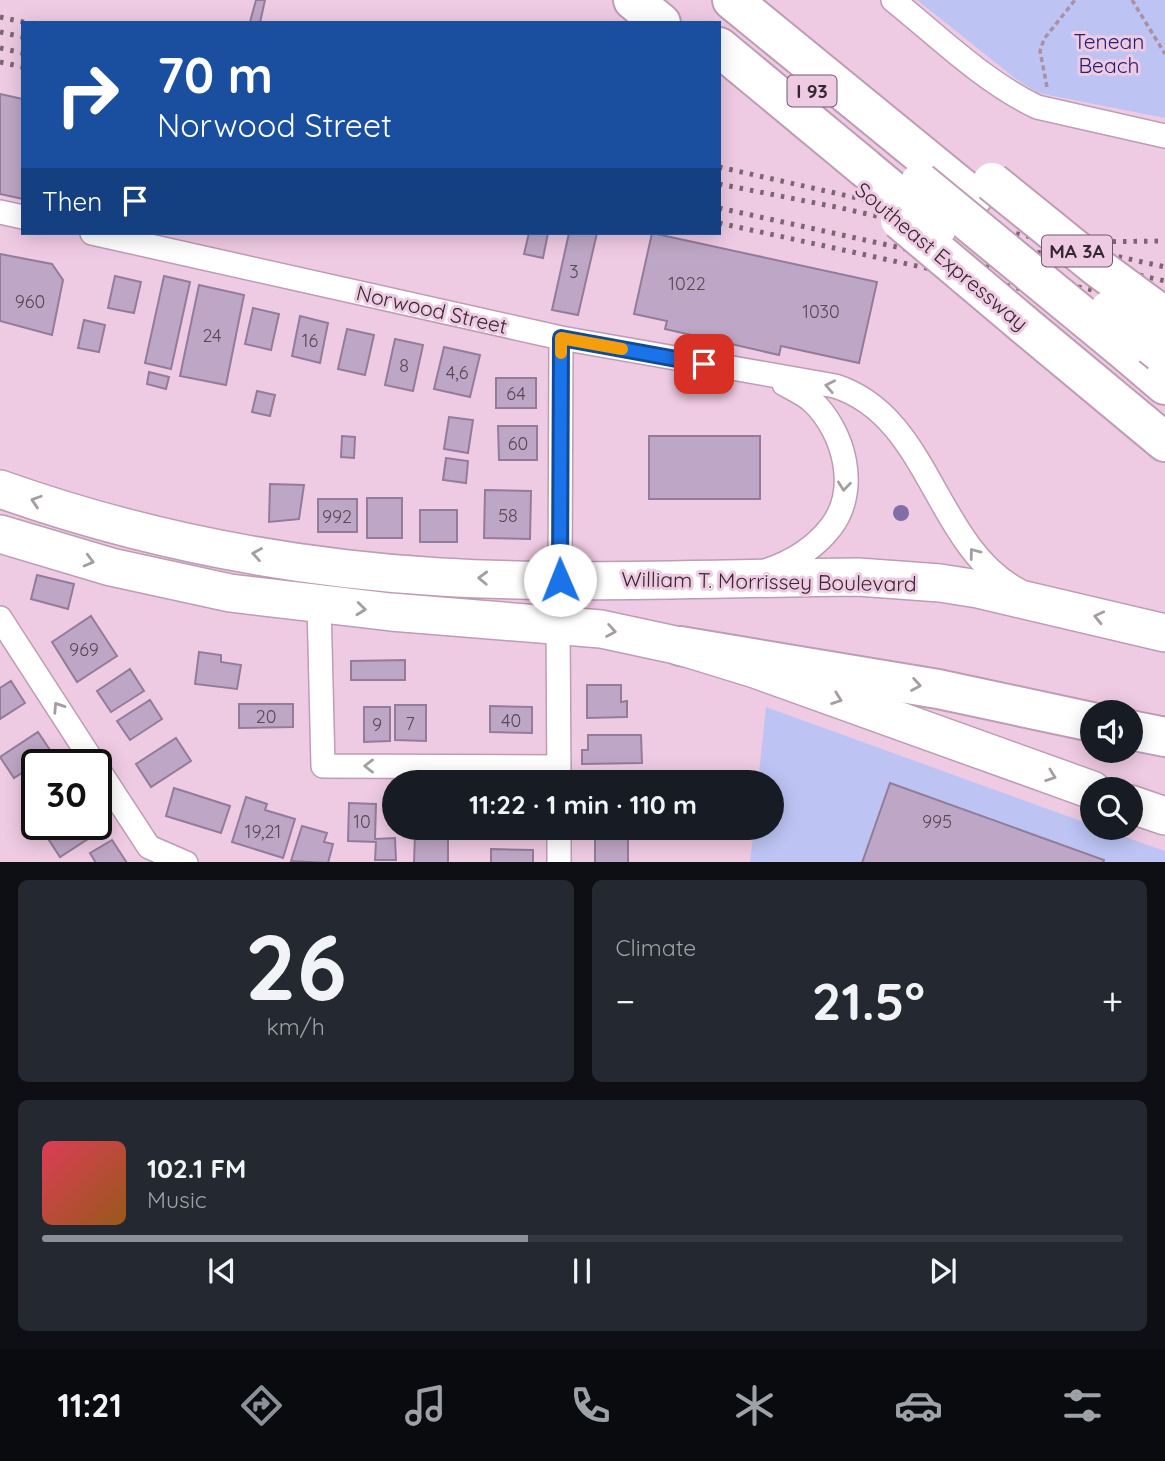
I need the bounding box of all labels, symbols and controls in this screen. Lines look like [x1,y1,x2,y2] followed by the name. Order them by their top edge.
[1074,28,1144,78] park label: Tenean Beach
[157,44,273,105] text: 70 m
[42,49,133,140] icon: right
[788,76,836,106] road number: I 93
[157,105,392,145] text: Norwood Street
[850,176,1034,336] street label: Southeast Expressway
[116,182,154,220] icon: arrive
[42,185,102,218] text: Then
[1042,235,1112,266] road number: MA 3A
[569,260,579,283] house number: 3
[668,272,706,295] house number: 1022
[354,279,510,339] street label: Norwood Street
[15,290,45,313] house number: 960
[802,300,840,323] house number: 1030
[202,324,222,347] house number: 24
[302,329,318,352] house number: 16
[674,334,734,394] pin
[685,345,723,383] icon: arrive
[399,354,409,377] house number: 8
[446,361,469,384] house number: 4,6
[824,379,836,394] one-way arrow
[506,382,526,405] house number: 64
[508,432,528,455] house number: 60
[837,481,852,492] one-way arrow
[30,495,43,509] one-way arrow
[498,504,518,527] house number: 58
[322,505,352,528] house number: 992
[523,543,597,617] position arrow
[251,548,263,563] one-way arrow
[970,548,983,560] one-way arrow
[82,553,94,567] one-way arrow
[621,565,917,597] street label: William T. Morrissey Boulevard
[477,571,488,586] one-way arrow
[355,601,366,616] one-way arrow
[1093,611,1105,626] one-way arrow
[605,623,617,638] one-way arrow
[69,638,99,661] house number: 969
[910,677,922,692] one-way arrow
[831,691,843,705] one-way arrow
[1080,700,1143,840] map controls
[1080,700,1143,763] button: sound
[54,702,67,715] one-way arrow
[256,705,276,728] house number: 20
[501,709,521,732] house number: 40
[405,712,415,735] house number: 7
[372,713,382,736] house number: 9
[21,749,112,840] speed limit sign: 30
[363,758,373,774] one-way arrow
[1045,768,1057,782] one-way arrow
[1080,777,1143,840] button: search
[469,788,697,821] text: 11:22 · 1 min · 110 m
[353,810,371,833] house number: 10
[922,810,952,833] house number: 995
[245,820,281,843] house number: 19,21
[245,909,347,1023] text: 26
[616,933,696,962] text: Climate
[812,968,925,1033] text: 21.5°
[616,977,635,1025] text: −
[1102,977,1123,1025] text: +
[267,1012,325,1041] text: km/h
[147,1152,246,1185] text: 102.1 FM
[147,1185,207,1214] text: Music
[203,1252,241,1290] icon: previous
[563,1252,601,1290] icon: pause
[924,1252,962,1290] icon: next
[237,1381,286,1430] icon: directions
[401,1381,450,1430] icon: music
[566,1381,615,1430] icon: phone
[730,1381,779,1430] icon: climate
[894,1381,943,1430] icon: car
[1058,1381,1107,1430] icon: filters
[58,1385,122,1425] text: 11:21

